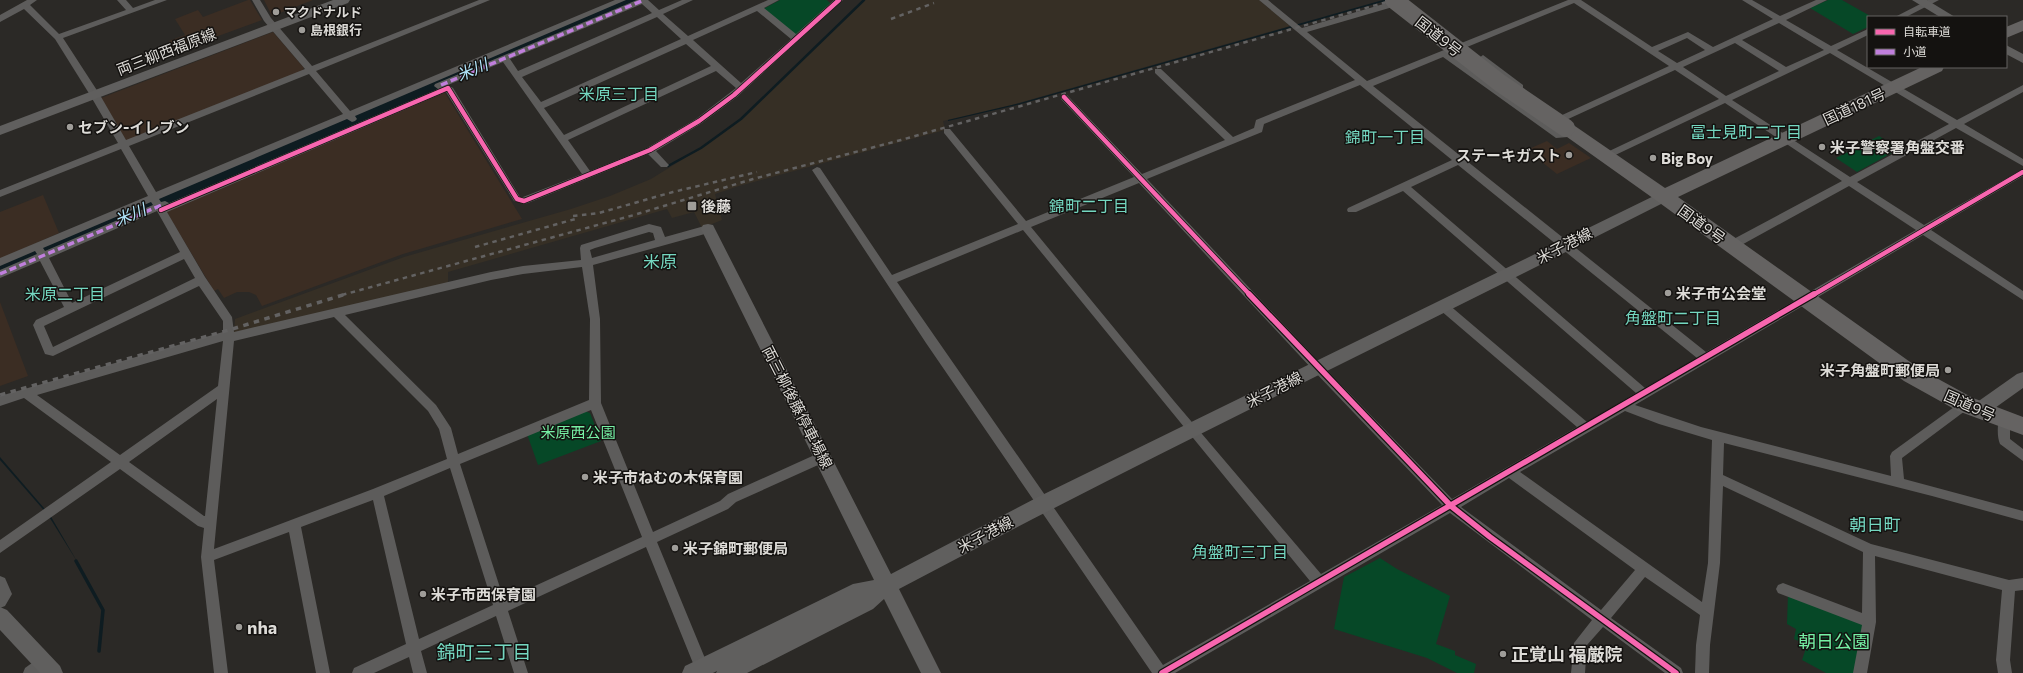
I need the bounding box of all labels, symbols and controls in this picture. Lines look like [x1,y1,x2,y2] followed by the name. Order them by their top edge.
[284,4,362,20] place label: マクドナルド
[271,7,281,17] marker: マクドナルド
[1412,12,1466,60] street label: 国道9号
[1867,16,2007,68] legend
[310,22,362,38] place label: 島根銀行
[114,24,218,78] street label: 両三柳西福原線
[1903,24,1951,38] text: 自転車道
[297,25,307,35] marker: 島根銀行
[1903,44,1927,58] text: 小道
[454,53,492,84] water label: 米川
[579,84,659,103] district label: 米原三丁目
[1820,84,1888,128] street label: 国道181号
[78,118,189,136] place label: セブン-イレブン
[65,122,75,132] marker: セブン-イレブン
[1690,122,1802,141] district label: 冨士見町二丁目
[1345,127,1425,146] district label: 錦町一丁目
[1830,138,1965,156] place label: 米子警察署角盤交番
[1817,142,1827,152] marker: 米子警察署角盤交番
[1456,146,1561,164] place label: ステーキガスト
[1661,149,1714,167] place label: Big Boy
[1564,150,1574,160] marker: ステーキガスト
[1648,153,1658,163] marker: Big Boy
[1049,196,1129,215] district label: 錦町二丁目
[701,197,731,215] place label: 後藤
[112,198,150,229] water label: 米川
[686,200,698,212] marker: 後藤
[1675,201,1729,247] street label: 国道9号
[1533,223,1595,267] street label: 米子港線
[643,251,677,272] district label: 米原
[25,284,105,303] district label: 米原二丁目
[1676,284,1766,302] place label: 米子市公会堂
[1663,288,1673,298] marker: 米子市公会堂
[1625,308,1721,327] district label: 角盤町二丁目
[759,343,837,471] street label: 両三柳後藤停車場線
[1820,361,1940,379] place label: 米子角盤町郵便局
[1943,365,1953,375] marker: 米子角盤町郵便局
[1243,367,1305,411] street label: 米子港線
[1942,386,1998,424] street label: 国道9号
[540,423,616,441] park label: 米原西公園
[593,468,743,486] place label: 米子市ねむの木保育園
[580,472,590,482] marker: 米子市ねむの木保育園
[954,512,1016,556] street label: 米子港線
[1850,514,1901,535] district label: 朝日町
[683,539,788,557] place label: 米子錦町郵便局
[1192,542,1288,561] district label: 角盤町三丁目
[670,543,680,553] marker: 米子錦町郵便局
[431,585,536,603] place label: 米子市西保育園
[418,589,428,599] marker: 米子市西保育園
[247,616,277,638] place label: nha
[234,622,244,632] marker: nha
[1798,630,1870,652] park label: 朝日公園
[436,640,532,663] district label: 錦町三丁目
[1511,643,1622,665] place label: 正覚山 福厳院
[1498,649,1508,659] marker: 正覚山 福厳院

